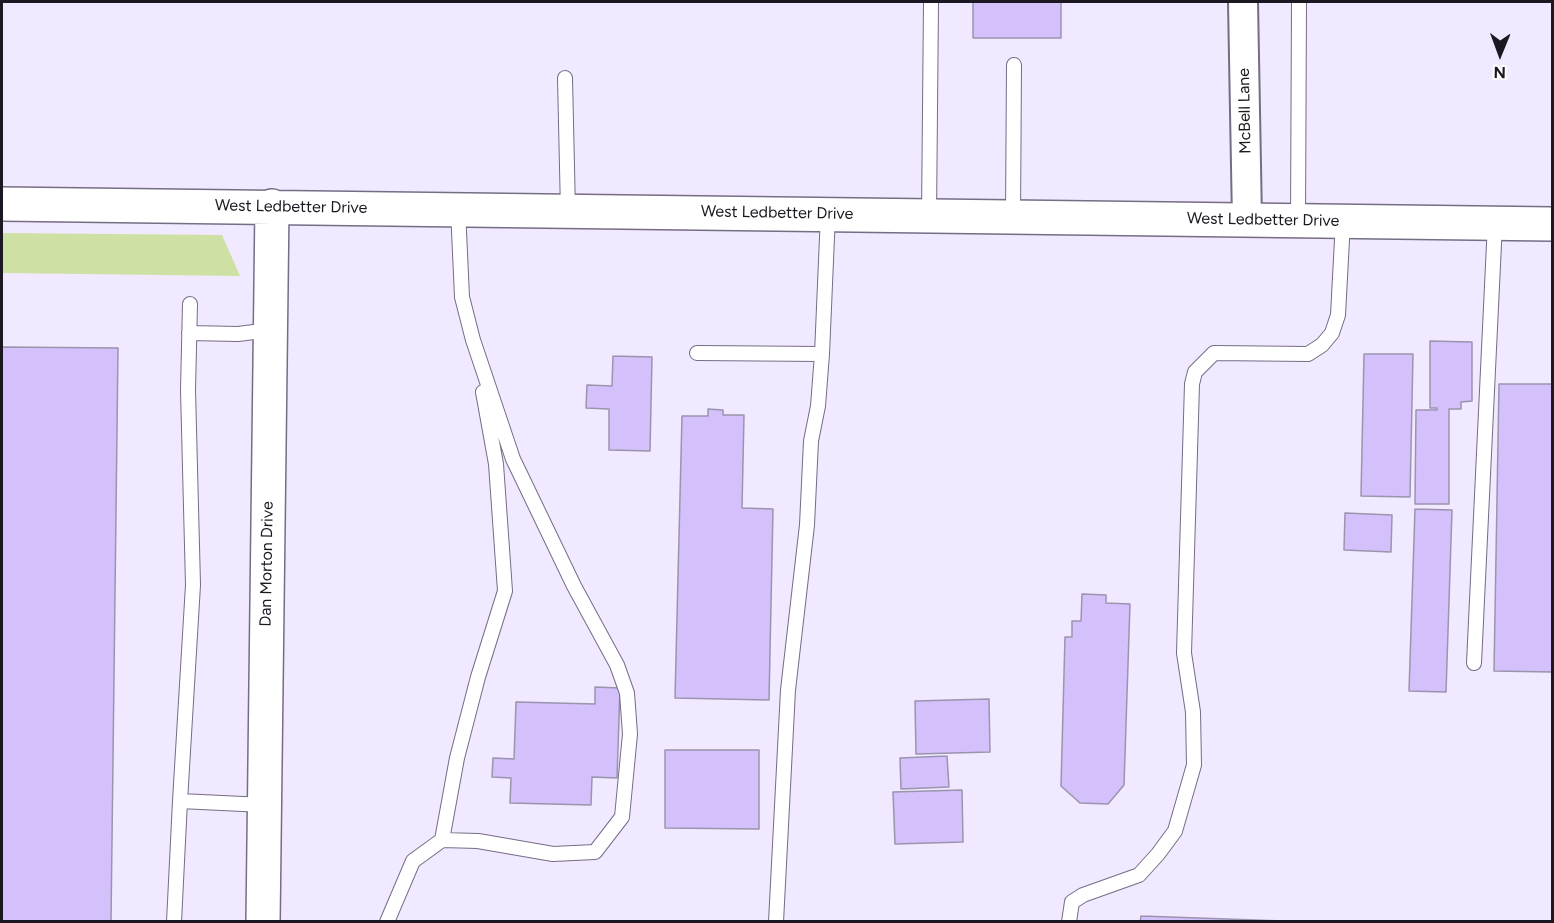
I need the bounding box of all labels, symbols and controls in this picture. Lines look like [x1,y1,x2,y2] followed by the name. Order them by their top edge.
[1470,24,1530,84] north arrow
[1493,63,1506,82] text: N
[1235,68,1255,154] street label: McBell Lane
[215,196,367,218] street label: West Ledbetter Drive
[701,202,853,224] street label: West Ledbetter Drive
[1187,209,1339,231] street label: West Ledbetter Drive
[256,501,278,627] street label: Dan Morton Drive

